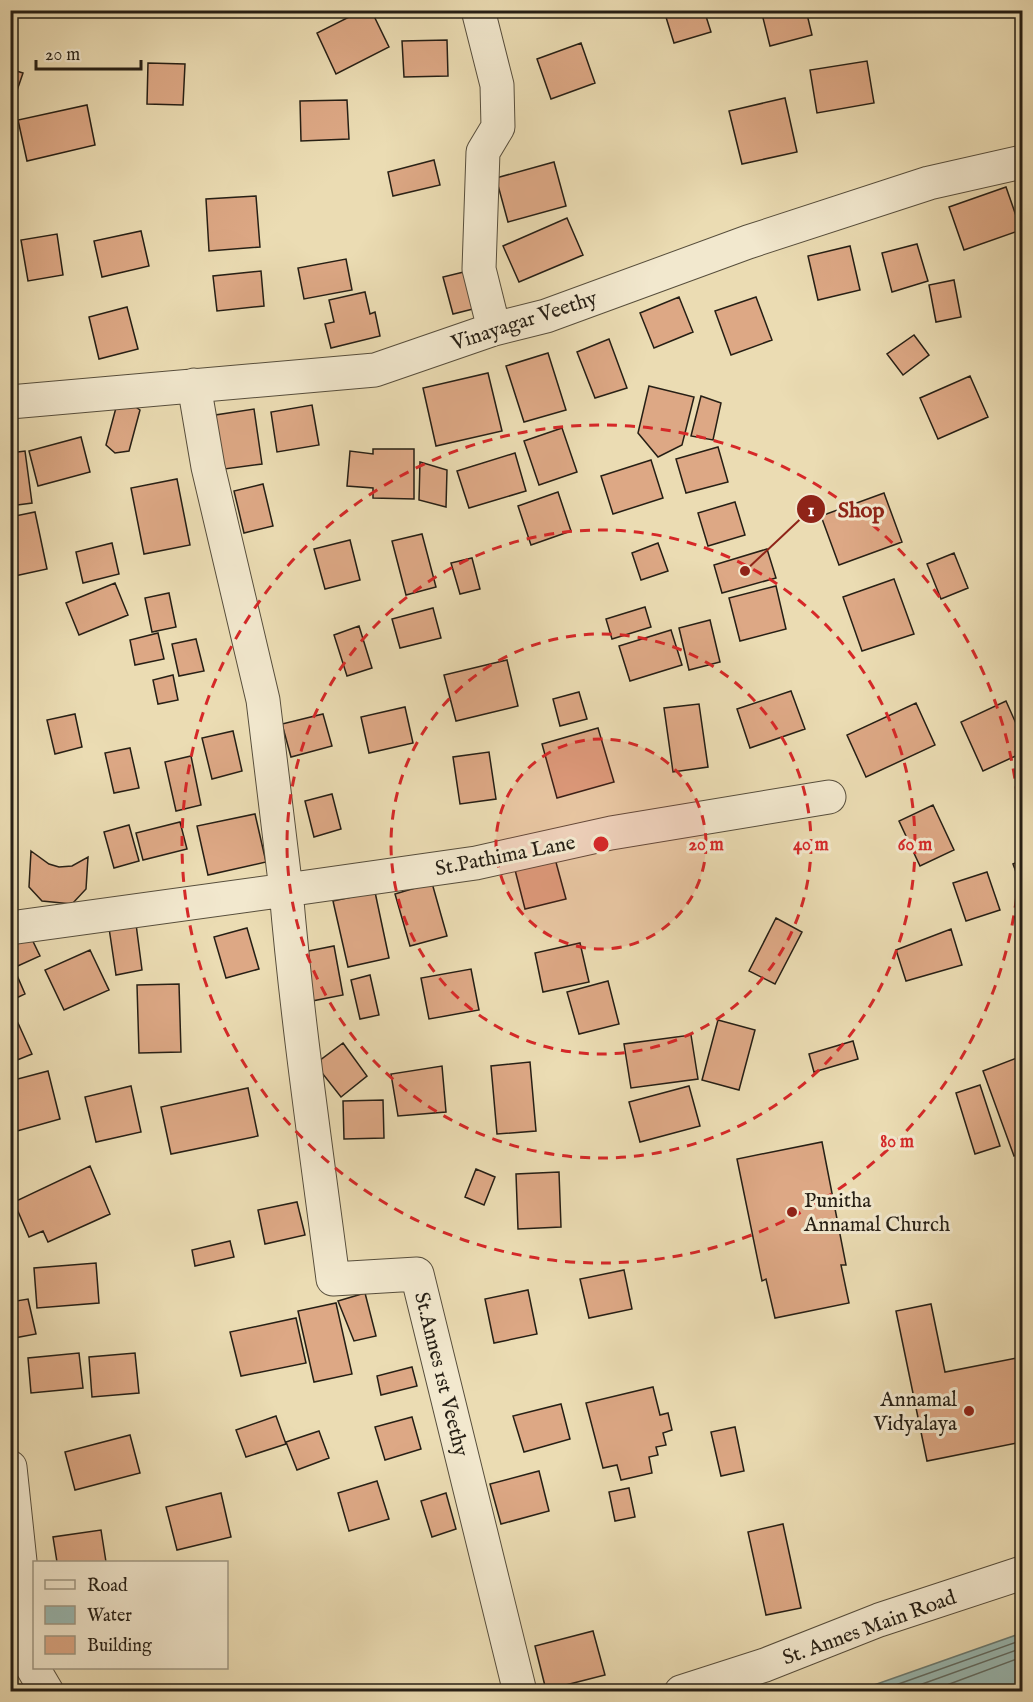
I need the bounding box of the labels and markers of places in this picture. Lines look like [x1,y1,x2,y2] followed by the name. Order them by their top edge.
[796,489,897,529] callout: Shop
[591,834,611,854] centre of rings
[803,1188,950,1239] place label: Punitha Annamal Church
[785,1205,799,1219] marker: Punitha Annamal Church
[873,1387,958,1438] place label: Annamal Vidyalaya
[962,1404,976,1418] marker: Annamal Vidyalaya

